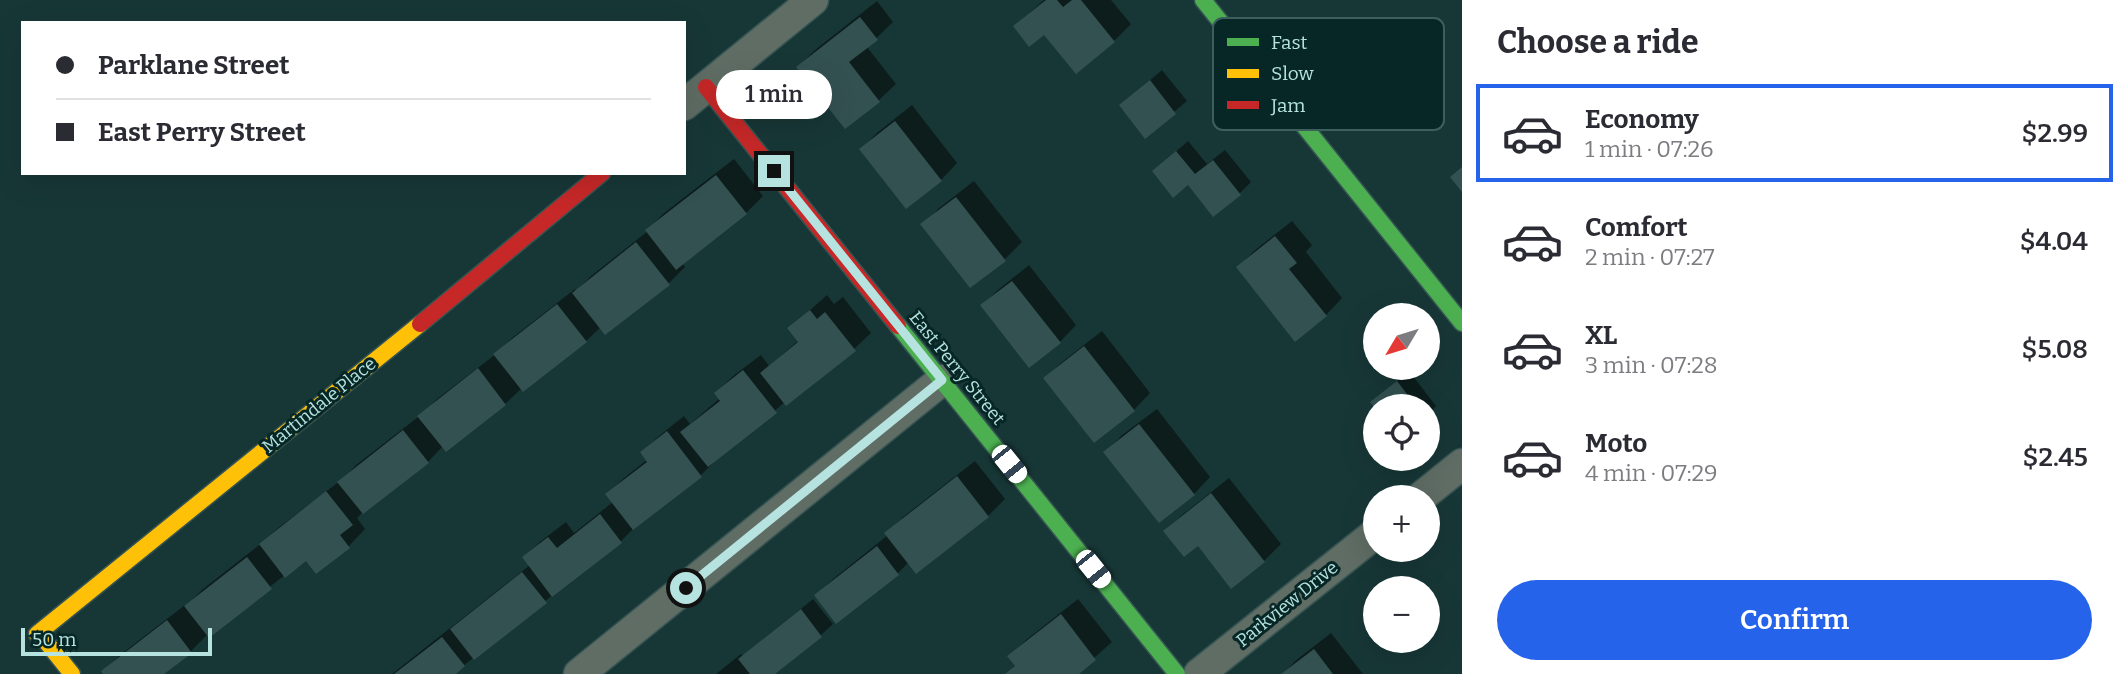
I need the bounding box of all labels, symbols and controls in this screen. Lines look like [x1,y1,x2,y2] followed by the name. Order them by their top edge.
[1213,18,1444,130] legend
[1497,23,1698,61] text: Choose a ride
[1271,31,1308,54] text: Fast
[98,50,289,81] text: Parklane Street
[1271,62,1314,85] text: Slow
[716,69,832,118] callout: 1 min
[745,80,803,108] text: 1 min
[1270,94,1305,117] text: Jam
[1501,102,1564,165] icon: car
[1585,104,1699,135] text: Economy
[98,117,306,148] text: East Perry Street
[2022,118,2088,149] text: $2.99
[1585,135,1714,163] text: 1 min · 07:26
[758,155,790,187] route end
[1501,210,1564,273] icon: car
[1585,212,1688,243] text: Comfort
[2020,226,2088,257] text: $4.04
[1585,243,1715,271] text: 2 min · 07:27
[1363,303,1440,380] north arrow
[1363,303,1440,653] map controls
[905,307,1010,430] street label: East Perry Street
[1501,318,1564,381] icon: car
[1585,320,1617,351] text: XL
[2022,334,2088,365] text: $5.08
[1585,351,1718,379] text: 3 min · 07:28
[258,352,380,458] street label: Martindale Place
[1363,394,1440,471] button: locate
[1501,426,1564,489] icon: car
[1585,428,1647,459] text: Moto
[988,441,1031,487] car
[2023,442,2088,473] text: $2.45
[1585,459,1718,487] text: 4 min · 07:29
[1363,485,1440,562] button: +
[1072,546,1115,592] car
[1232,556,1342,652] street label: Parkview Drive
[670,572,702,604] route start
[1363,576,1440,653] button: −
[1497,580,2092,660] button: Confirm
[21,625,212,657] scale bar
[32,628,76,651] text: 50 m

